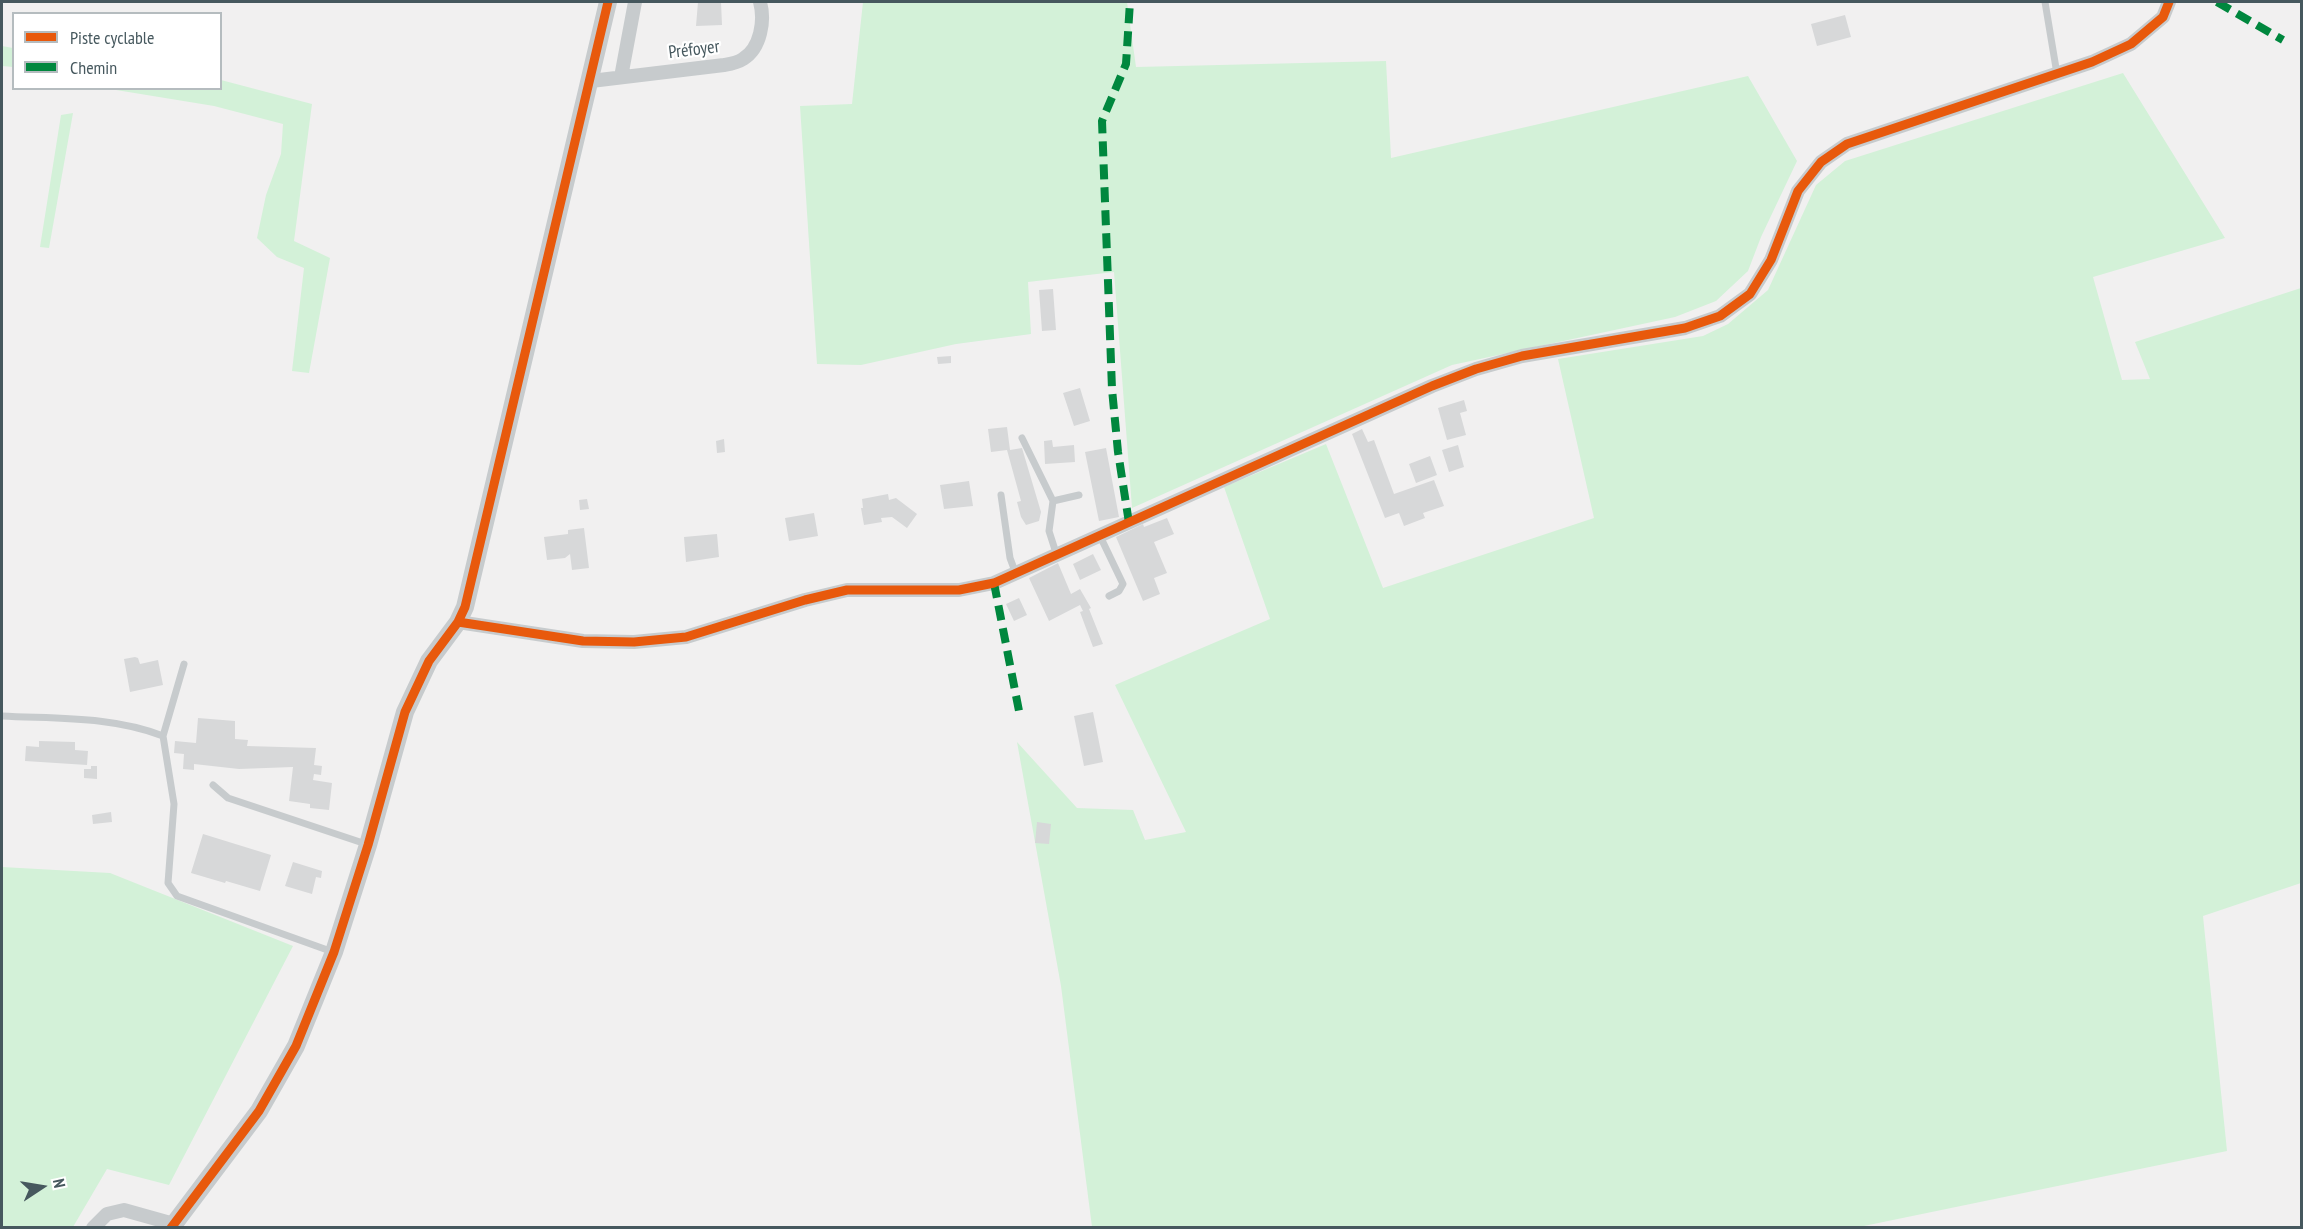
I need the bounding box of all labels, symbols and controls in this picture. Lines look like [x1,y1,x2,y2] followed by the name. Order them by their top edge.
[12,12,222,90] legend
[70,26,154,49] text: Piste cyclable
[667,36,721,64] street label: Préfoyer
[70,56,117,79] text: Chemin
[12,1157,72,1217] north arrow
[49,1177,70,1190] text: N

